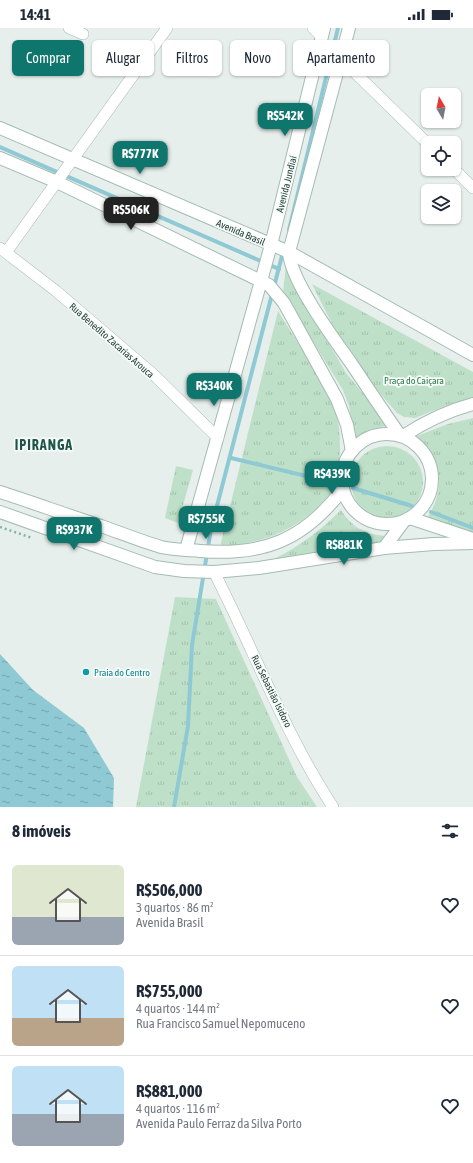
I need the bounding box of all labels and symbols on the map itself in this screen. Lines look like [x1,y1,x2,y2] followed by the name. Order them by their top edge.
[421,88,461,128] north arrow
[252,103,318,137] pin: R$542K
[107,141,173,175] pin: R$777K
[274,154,299,214] street label: Avenida Jundiaí
[98,197,164,231] pin: R$506K
[215,217,267,248] street label: Avenida Brasil
[67,301,156,380] street label: Rua Benedito Zacarias Arouca
[181,373,247,407] pin: R$340K
[384,375,444,386] park label: Praça do Caiçara
[15,437,73,453] district label: IPIRANGA
[299,461,365,495] pin: R$439K
[173,506,239,540] pin: R$755K
[41,517,107,551] pin: R$937K
[311,532,377,566] pin: R$881K
[249,653,294,729] street label: Rua Sebastião Isidoro
[81,667,91,677] marker: Praia do Centro
[94,667,150,678] place label: Praia do Centro

